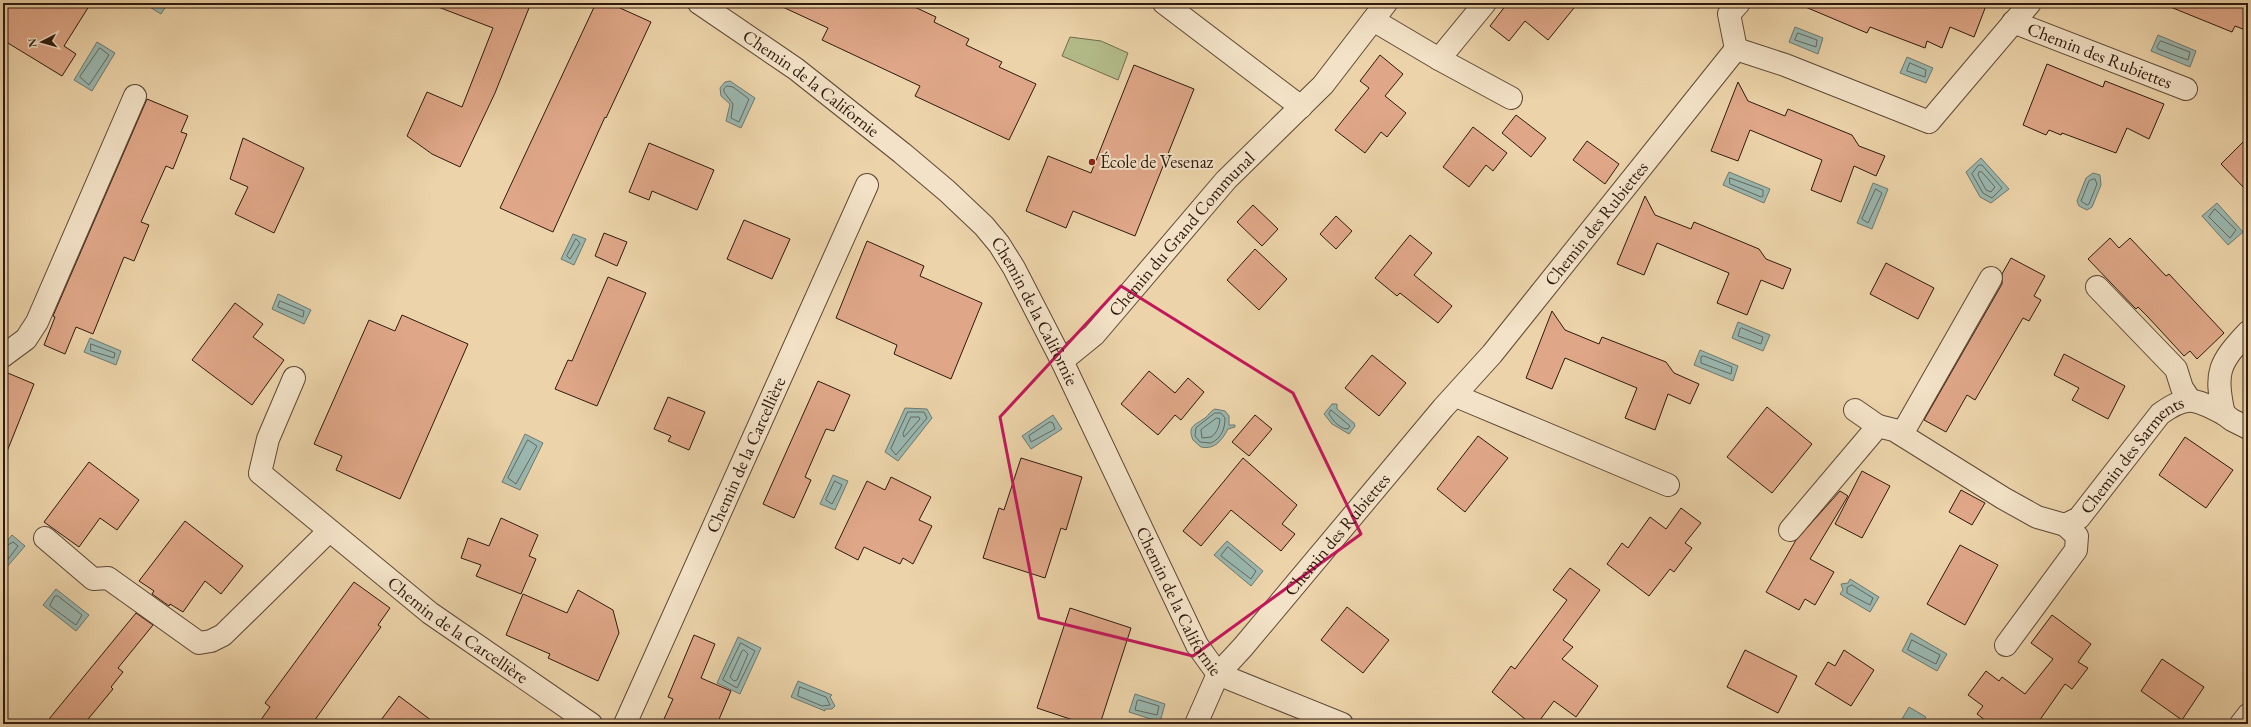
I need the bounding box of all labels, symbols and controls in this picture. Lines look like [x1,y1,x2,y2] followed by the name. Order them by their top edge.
[2024,17,2176,94] street label: Chemin des Rubiettes
[22,22,62,62] north arrow
[739,24,884,142] street label: Chemin de la Californie
[25,38,39,48] text: N
[1103,146,1259,321] street label: Chemin du Grand Communal
[1100,150,1213,173] place label: École de Vesenaz
[1539,156,1653,290] street label: Chemin des Rubiettes
[1087,157,1097,167] marker: École de Vesenaz
[986,231,1084,389] street label: Chemin de la Californie
[700,373,790,536] street label: Chemin de la Carcellière
[2075,390,2187,518] street label: Chemin des Sarments
[1279,468,1395,601] street label: Chemin des Rubiettes
[1131,522,1228,680] street label: Chemin de la Californie
[383,571,533,688] street label: Chemin de la Carcellière

